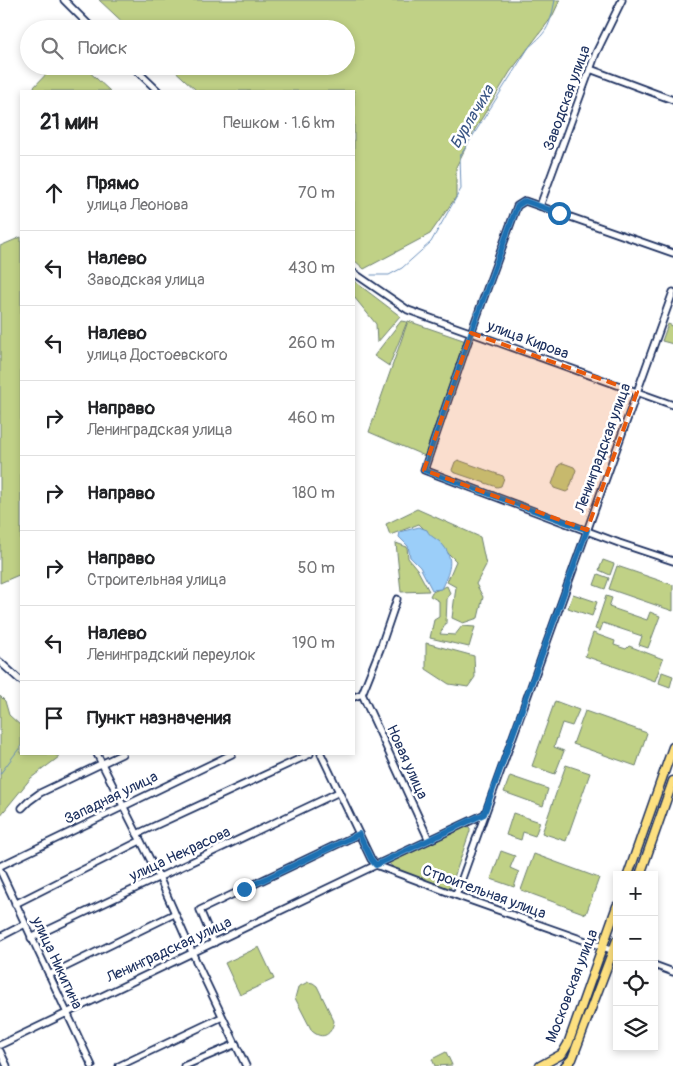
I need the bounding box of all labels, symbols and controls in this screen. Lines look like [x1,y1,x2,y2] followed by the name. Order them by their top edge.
[20,20,355,75] search box
[38,34,66,62] icon: search
[78,36,128,60] text: Поиск
[539,43,595,153] street label: Заводская улица
[445,80,500,152] water label: Бурлачиха
[40,109,98,136] text: 21 мин
[223,113,335,133] text: Пешком · 1.6 km
[87,171,139,195] text: Прямо
[40,179,68,207] icon: ahead
[298,183,335,203] text: 70 m
[87,195,188,215] text: улица Леонова
[548,202,571,225] route start
[87,246,147,270] text: Налево
[40,254,68,282] icon: left
[288,258,335,278] text: 430 m
[87,270,205,290] text: Заводская улица
[484,316,571,364] street label: улица Кирова
[87,321,147,345] text: Налево
[40,329,68,357] icon: left
[288,333,335,353] text: 260 m
[87,345,228,365] text: улица Достоевского
[570,381,635,516] street label: Ленинградская улица
[87,396,155,420] text: Направо
[40,404,68,432] icon: right
[288,408,335,428] text: 460 m
[87,420,232,440] text: Ленинградская улица
[40,479,68,507] icon: right
[87,481,155,505] text: Направо
[292,483,335,503] text: 180 m
[87,546,155,570] text: Направо
[40,554,68,582] icon: right
[298,558,335,578] text: 50 m
[87,570,226,590] text: Строительная улица
[87,621,147,645] text: Налево
[40,629,68,657] icon: left
[292,633,335,653] text: 190 m
[87,645,256,665] text: Ленинградский переулок
[40,704,68,732] icon: arrive
[87,706,231,730] text: Пункт назначения
[382,722,432,802] street label: Новая улица
[61,767,161,829] street label: Западная улица
[126,822,234,886] street label: улица Некрасова
[419,861,549,923] street label: Строительная улица
[613,871,658,1051] map controls
[613,871,658,916] button: +
[233,878,256,901] route end
[27,913,87,1012] street label: улица Никитина
[102,913,235,988] street label: Ленинградская улица
[613,916,658,961] button: −
[542,927,602,1045] street label: Московская улица
[613,961,658,1006] button: locate
[613,1006,658,1051] button: layers

